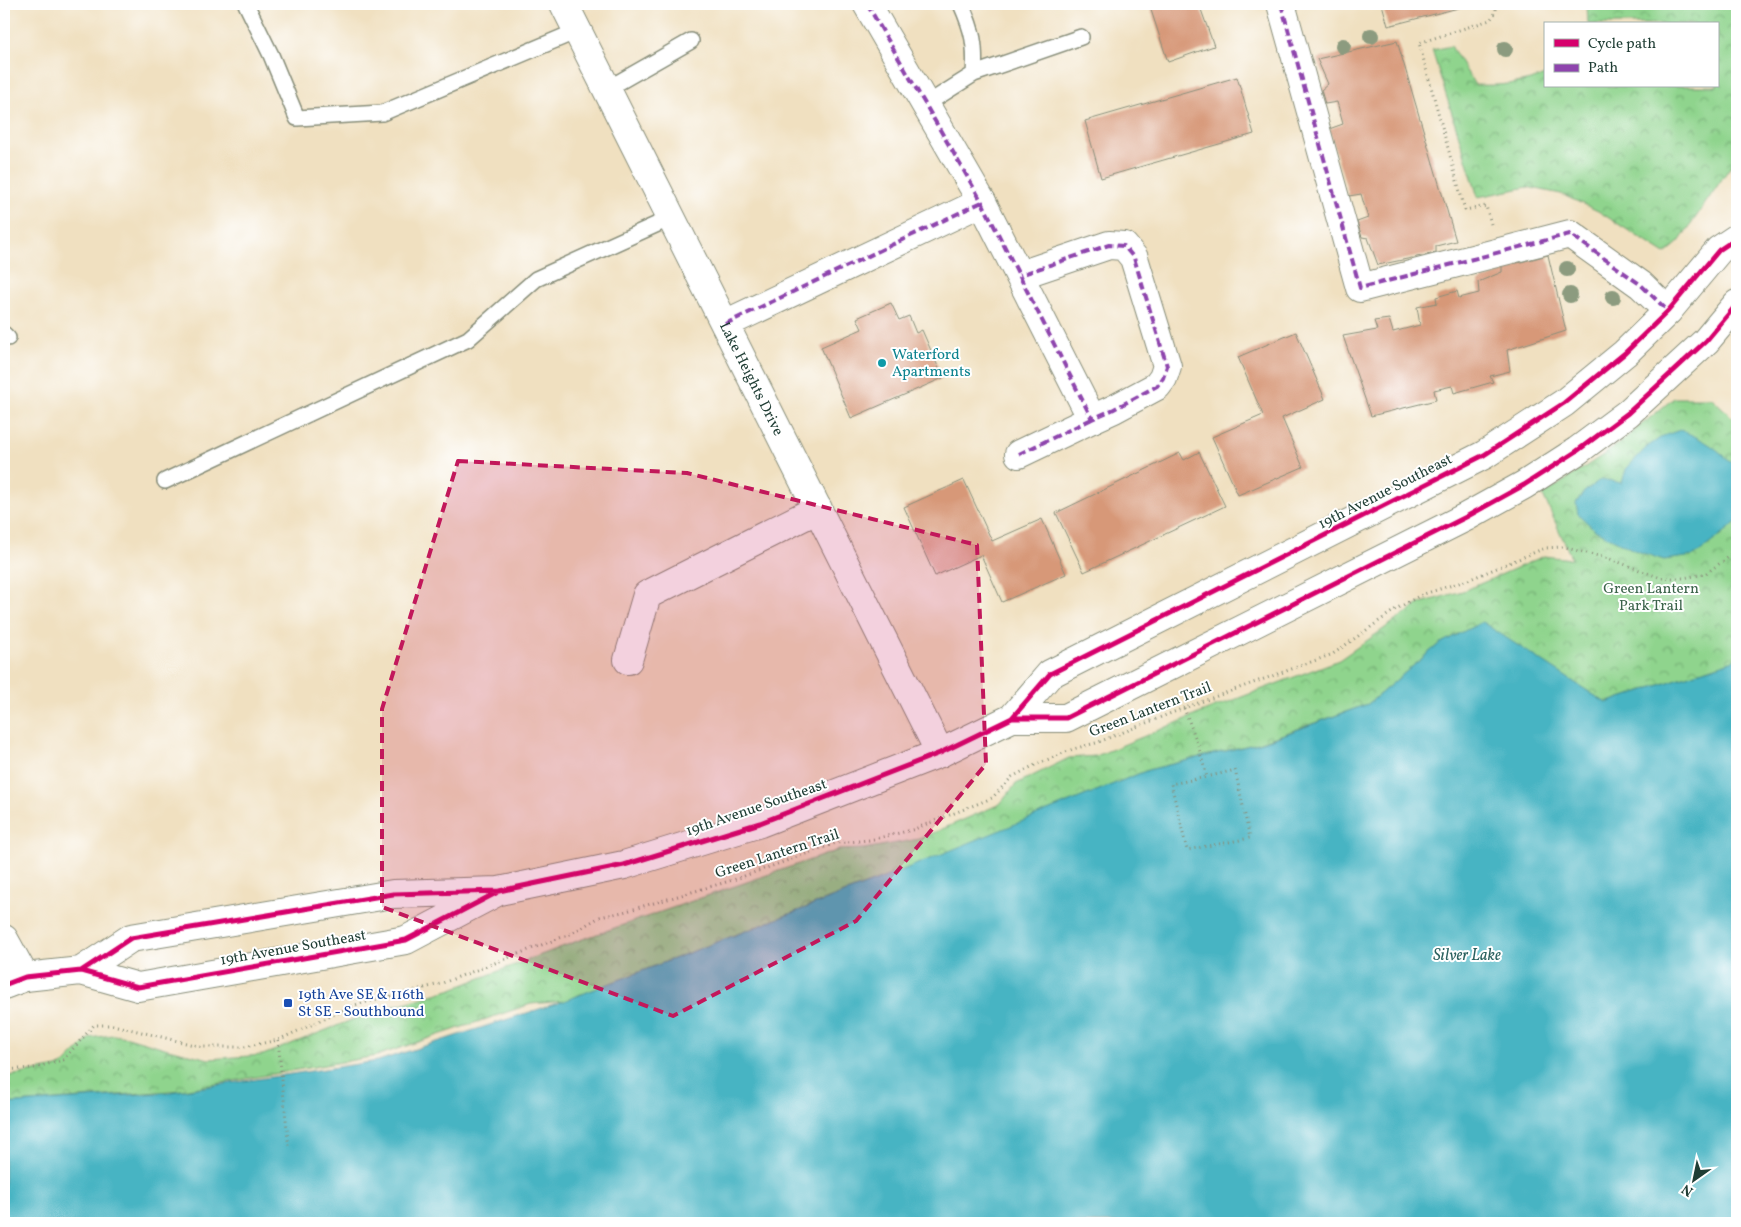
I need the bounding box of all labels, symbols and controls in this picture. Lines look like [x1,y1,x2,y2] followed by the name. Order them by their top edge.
[1544,22,1718,88] legend
[1588,34,1656,55] text: Cycle path
[1588,58,1618,79] text: Path
[713,319,788,440] street label: Lake Heights Drive
[892,345,971,383] place label: Waterford Apartments
[876,357,888,369] marker: Waterford Apartments
[1315,449,1456,535] street label: 19th Avenue Southeast
[1603,579,1699,617] park label: Green Lantern Park Trail
[1086,677,1215,743] street label: Green Lantern Trail
[683,774,830,842] street label: 19th Avenue Southeast
[713,824,842,884] street label: Green Lantern Trail
[219,925,368,972] street label: 19th Avenue Southeast
[1433,945,1501,967] water label: Silver Lake
[298,985,425,1023] place label: 19th Ave SE & 116th St SE - Southbound
[282,997,294,1009] marker: 19th Ave SE & 116th St SE - Southbound
[1668,1154,1718,1204] north arrow
[1678,1179,1697,1200] text: N

